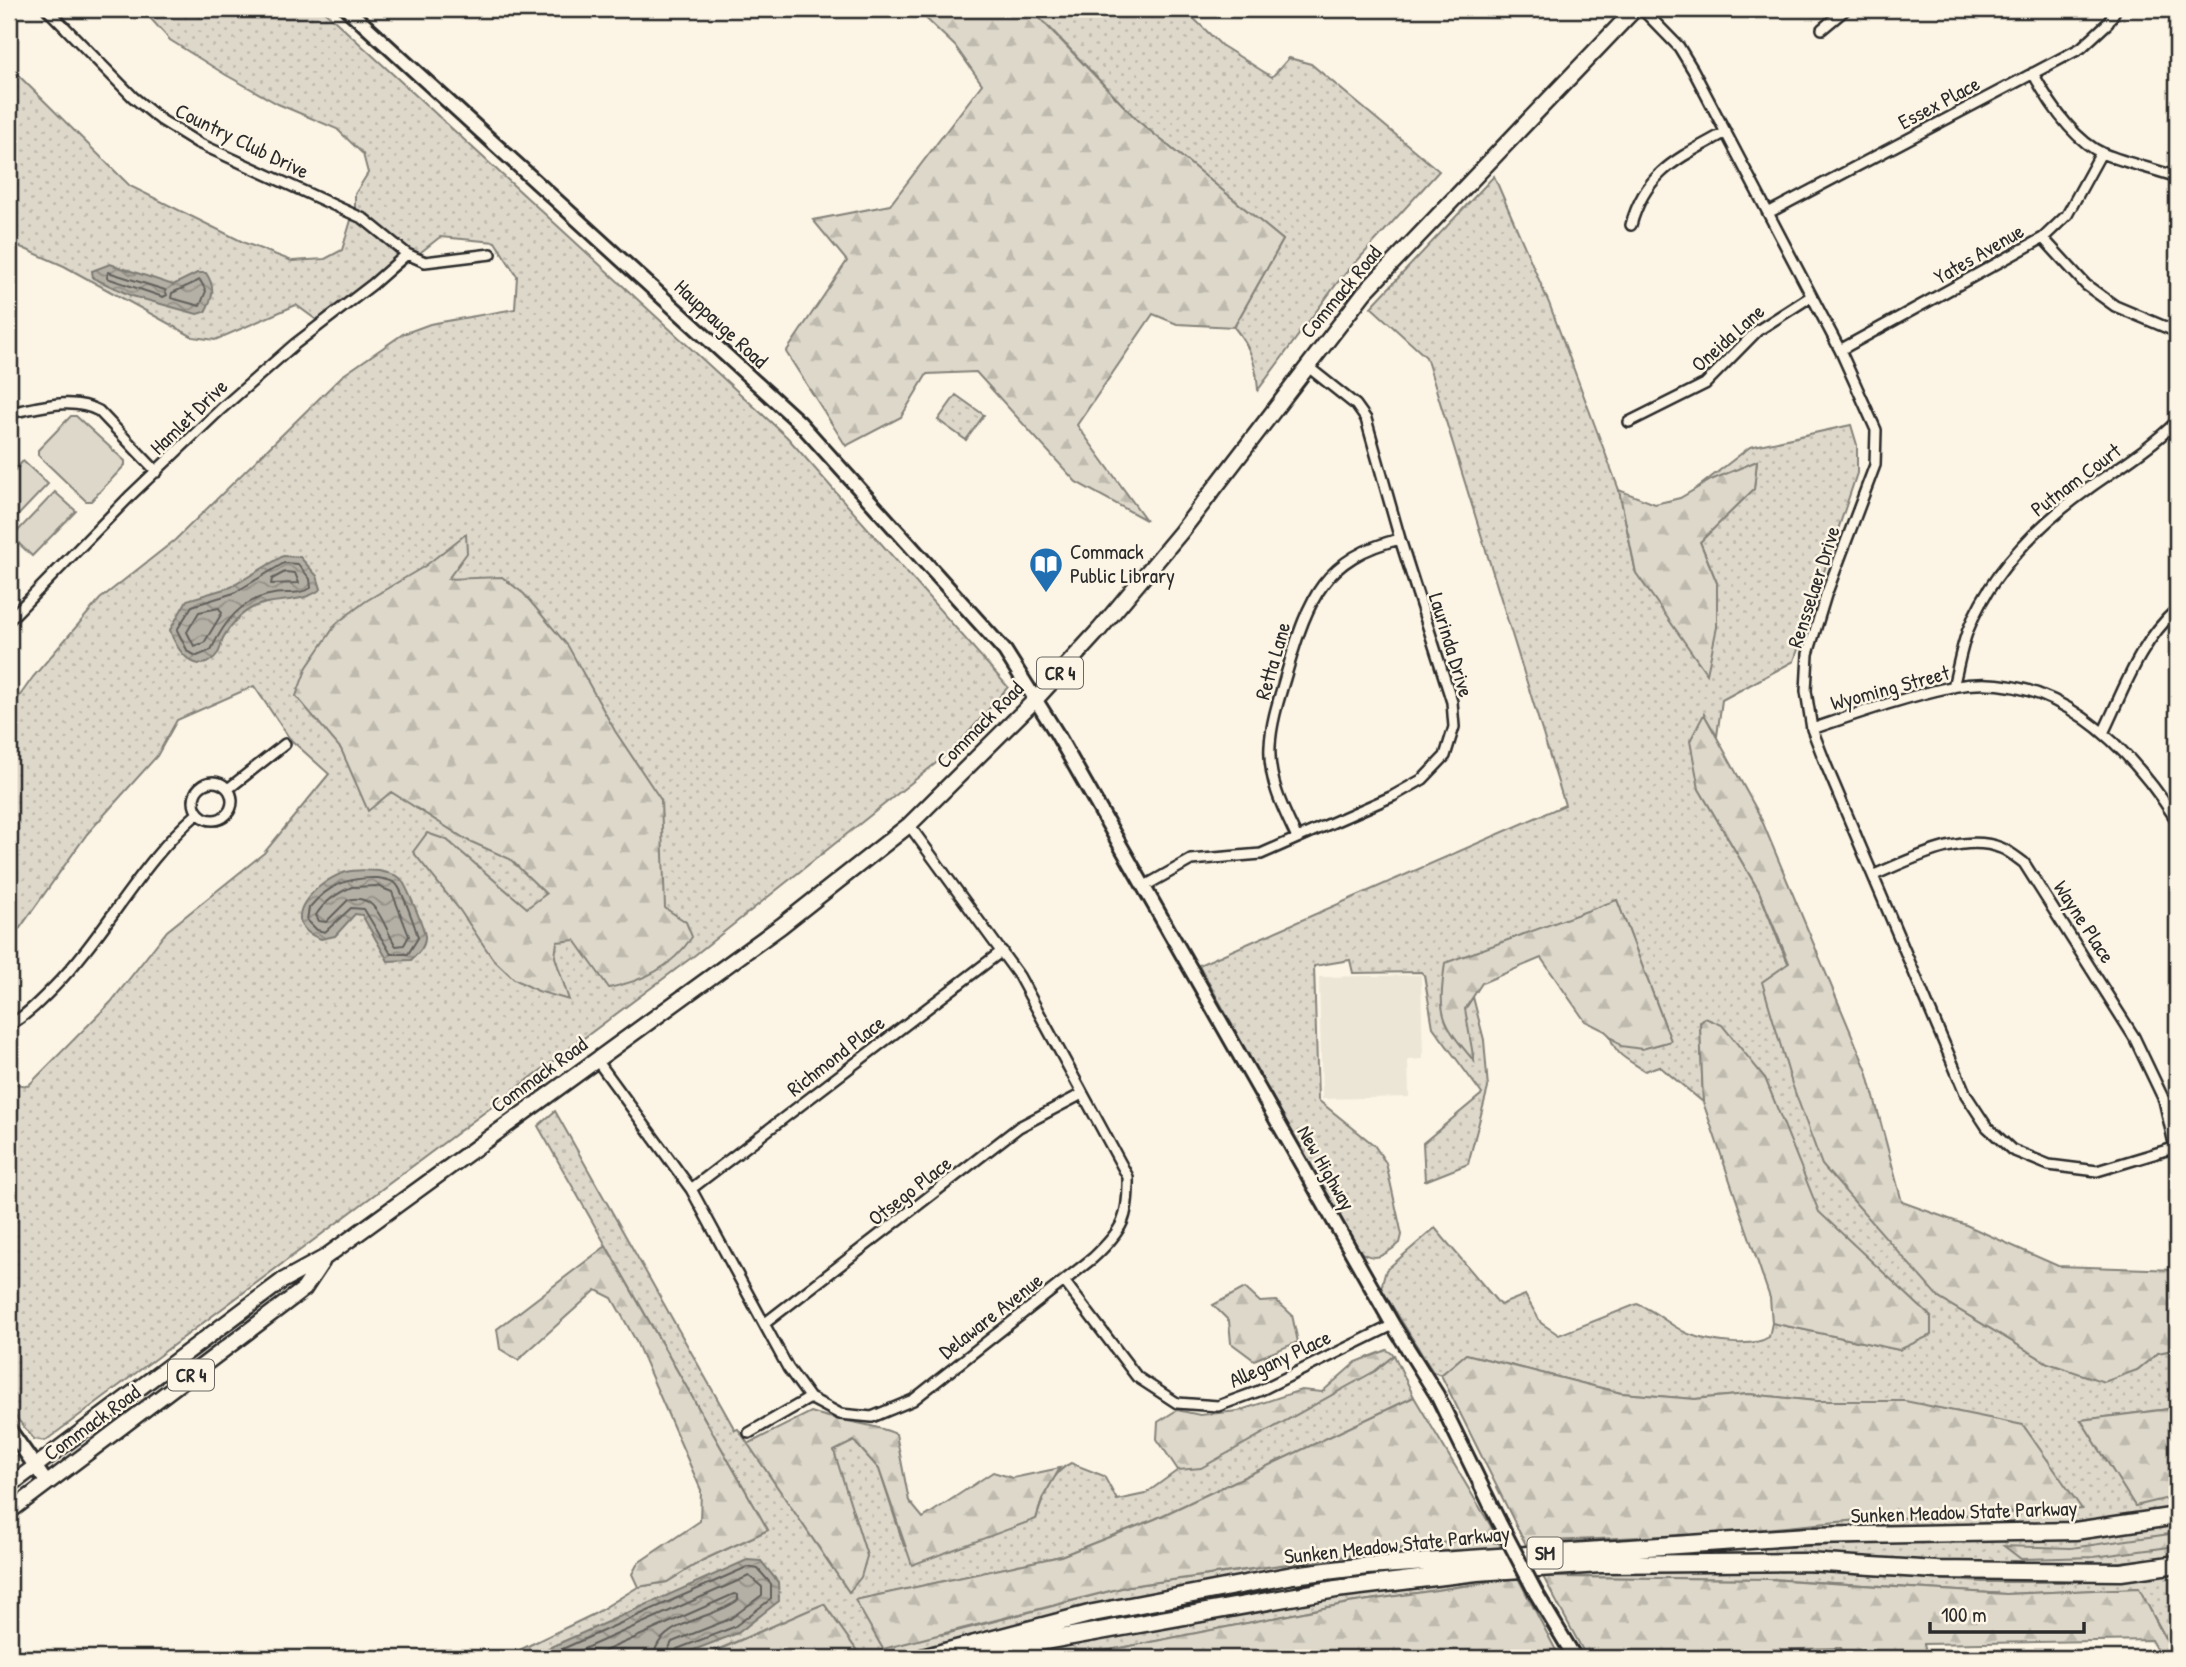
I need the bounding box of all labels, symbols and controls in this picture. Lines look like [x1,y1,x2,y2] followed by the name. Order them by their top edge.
[1893,69,1985,136] street label: Essex Place
[171,96,314,185] street label: Country Club Drive
[1929,216,2029,291] street label: Yates Avenue
[1293,239,1388,344] street label: Commack Road
[668,273,774,374] street label: Hauppauge Road
[1685,297,1771,378] street label: Oneida Lane
[143,372,234,461] street label: Hamlet Drive
[2025,436,2127,523] street label: Putnam Court
[1780,522,1847,651] street label: Rensselaer Drive
[1070,537,1175,590] place label: Commack Public Library
[1027,545,1065,594] library icon: Commack Public Library
[1422,589,1481,700] street label: Laurinda Drive
[1248,619,1297,703] street label: Retta Lane
[1037,658,1083,688] road number: CR 4
[1827,658,1953,717] street label: Wyoming Street
[929,674,1030,775] street label: Commack Road
[2047,875,2122,969] street label: Wayne Place
[781,1008,891,1103] street label: Richmond Place
[485,1030,593,1119] street label: Commack Road
[1290,1120,1362,1216] street label: New Highway
[862,1149,957,1232] street label: Otsego Place
[933,1266,1049,1365] street label: Delaware Avenue
[1224,1322,1335,1395] street label: Allegany Place
[168,1359,214,1390] road number: CR 4
[38,1378,146,1467] street label: Commack Road
[1850,1493,2078,1530] street label: Sunken Meadow State Parkway
[1283,1518,1511,1571] street label: Sunken Meadow State Parkway
[1528,1538,1562,1568] road number: SM
[1930,1590,2084,1634] scale bar
[1941,1600,1987,1629] text: 100 m

